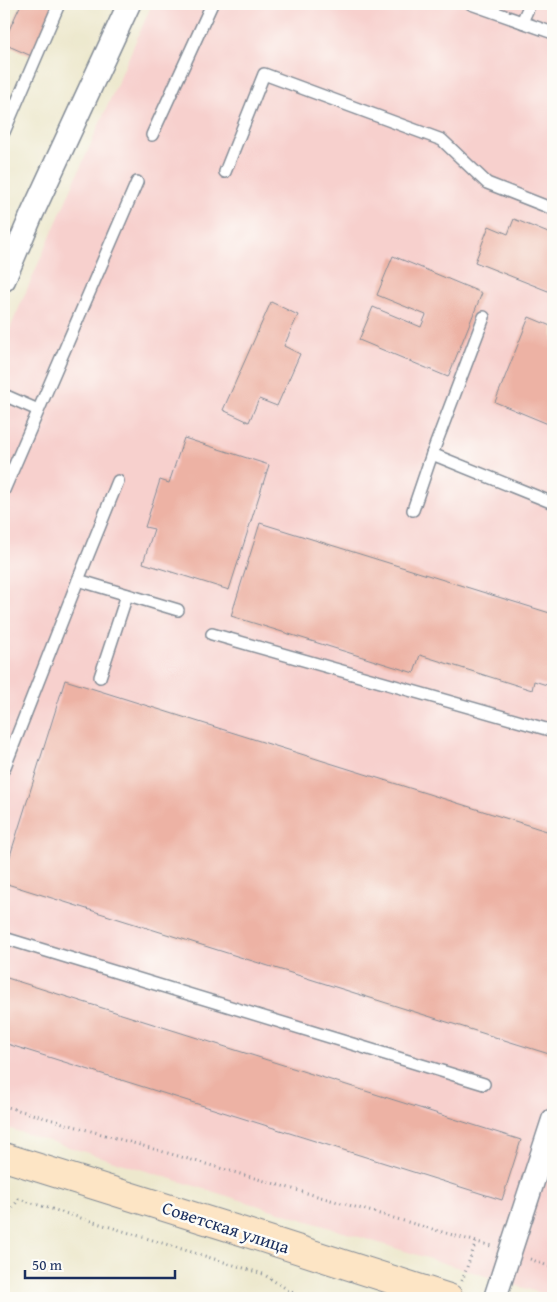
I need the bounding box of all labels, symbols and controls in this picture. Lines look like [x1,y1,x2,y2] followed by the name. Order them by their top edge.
[159,1194,294,1260] street label: Советская улица
[25,1247,175,1279] scale bar
[32,1254,63,1275] text: 50 m

